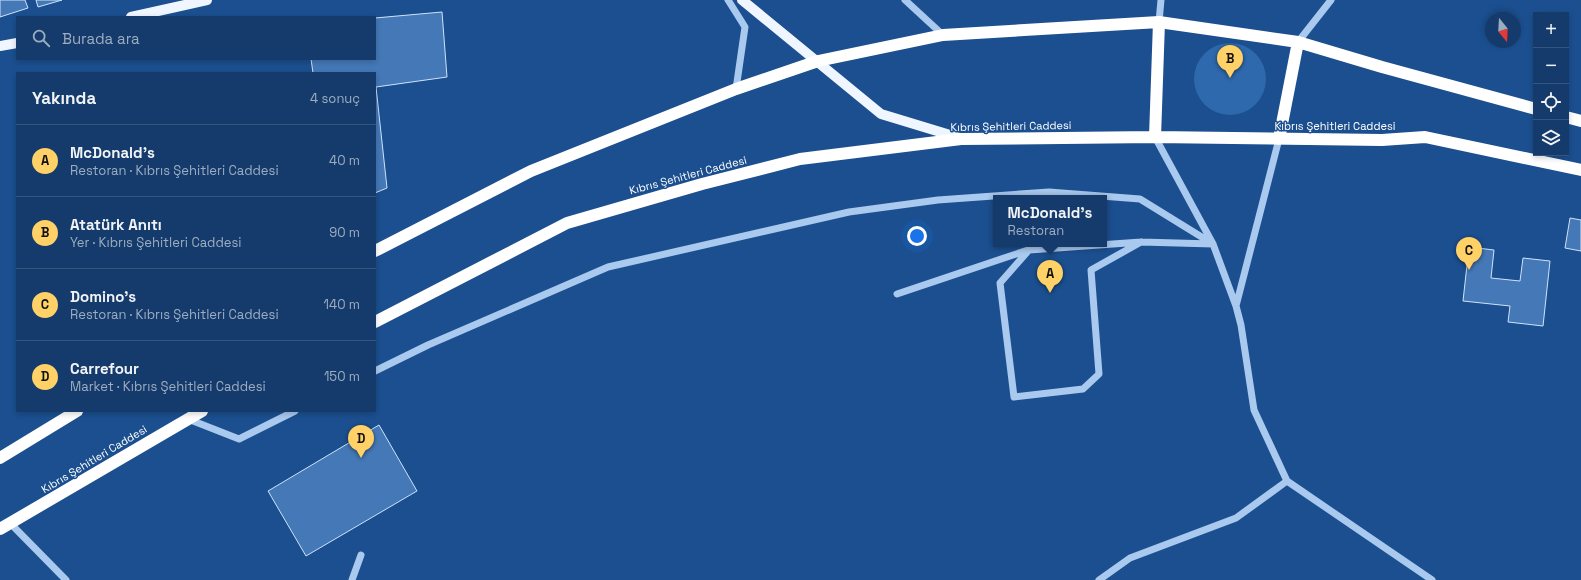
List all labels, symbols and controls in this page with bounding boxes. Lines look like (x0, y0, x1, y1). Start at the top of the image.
north arrow (1485, 12, 1521, 48)
map controls (1533, 12, 1569, 156)
button: + (1533, 12, 1569, 48)
search box (16, 16, 376, 60)
icon: search (30, 27, 52, 49)
text: Burada ara (62, 29, 140, 48)
pin: B (1217, 45, 1243, 78)
button: − (1533, 48, 1569, 84)
button: locate (1533, 84, 1569, 120)
text: Yakında (32, 87, 96, 109)
text: 4 sonuç (310, 90, 360, 107)
street label: Kıbrıs Şehitleri Caddesi (950, 118, 1072, 134)
street label: Kıbrıs Şehitleri Caddesi (1275, 119, 1396, 133)
button: layers (1533, 120, 1569, 156)
text: McDonald's (70, 143, 155, 162)
text: A (41, 152, 49, 169)
text: 40 m (329, 152, 360, 169)
street label: Kıbrıs Şehitleri Caddesi (628, 153, 749, 197)
text: Restoran · Kıbrıs Şehitleri Caddesi (70, 162, 279, 179)
popup (993, 195, 1107, 247)
text: McDonald's (1008, 203, 1092, 222)
text: Atatürk Anıtı (70, 215, 162, 234)
text: Restoran (1008, 222, 1064, 239)
text: B (41, 224, 49, 241)
text: 90 m (329, 224, 360, 241)
your location (907, 226, 927, 246)
text: Yer · Kıbrıs Şehitleri Caddesi (70, 234, 242, 251)
pin: C (1456, 237, 1482, 270)
pin: A (1037, 260, 1063, 293)
text: Domino's (70, 287, 136, 306)
text: C (41, 296, 49, 313)
text: 140 m (324, 296, 360, 313)
text: Restoran · Kıbrıs Şehitleri Caddesi (70, 306, 279, 323)
text: Carrefour (70, 359, 139, 378)
text: D (41, 368, 49, 385)
text: 150 m (324, 368, 360, 385)
text: Market · Kıbrıs Şehitleri Caddesi (70, 378, 266, 395)
street label: Kıbrıs Şehitleri Caddesi (39, 422, 150, 496)
pin: D (348, 425, 374, 458)

